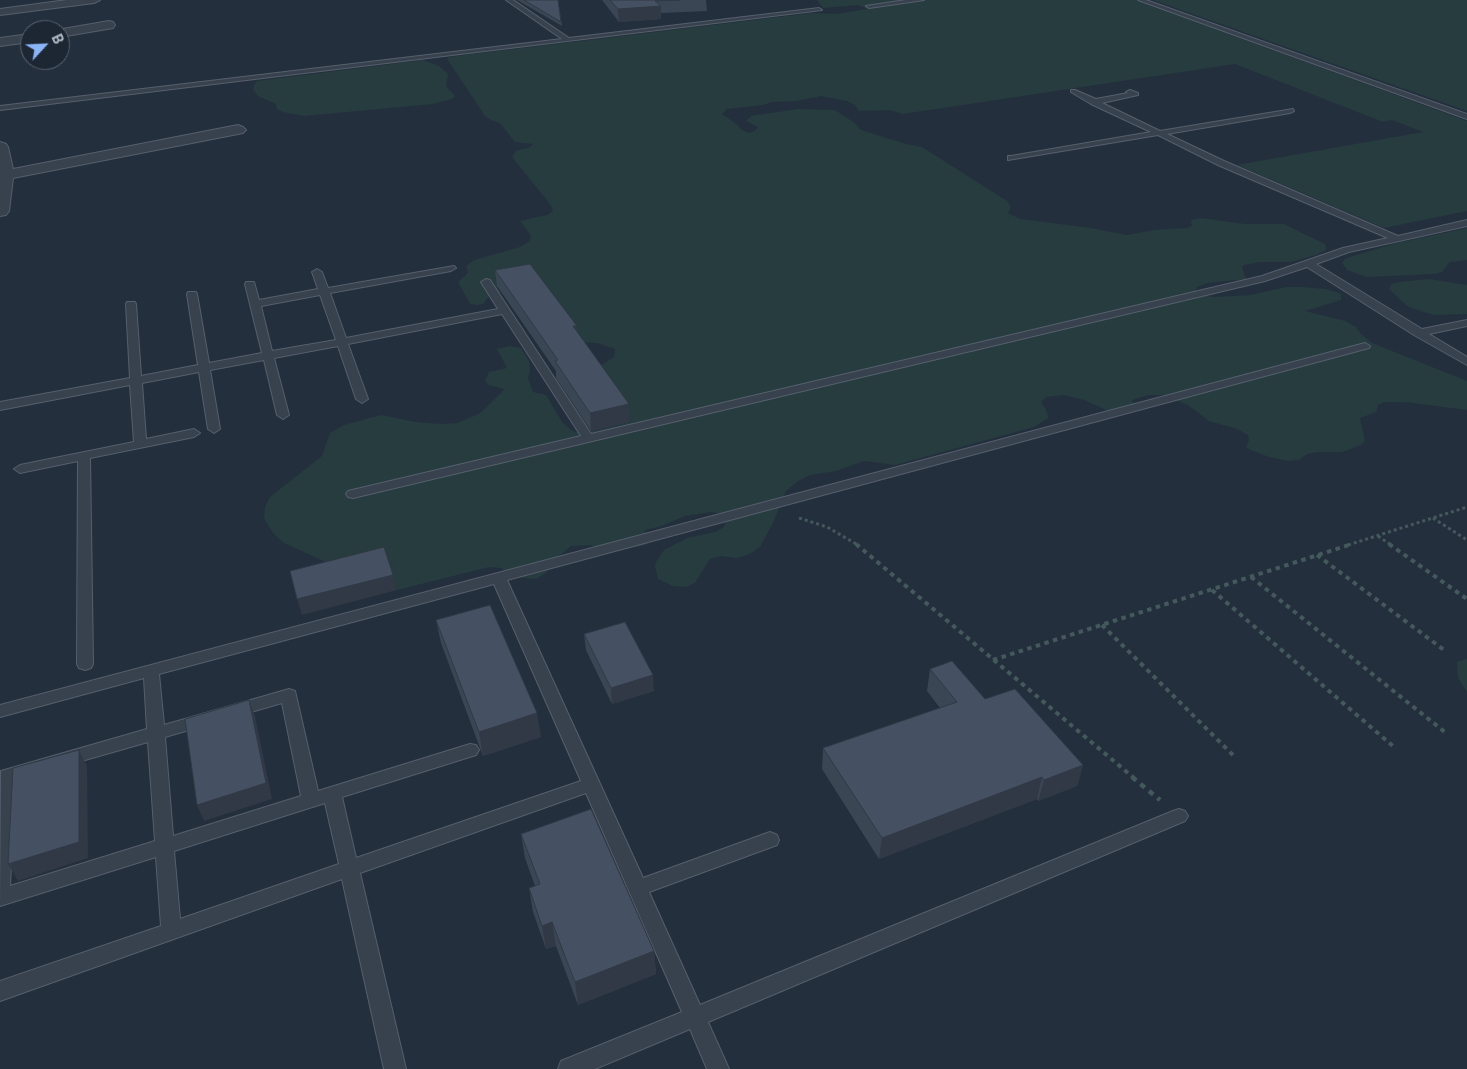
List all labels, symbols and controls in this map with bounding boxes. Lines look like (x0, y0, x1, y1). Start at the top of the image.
north arrow (20, 20, 70, 70)
text: B (49, 32, 67, 47)

